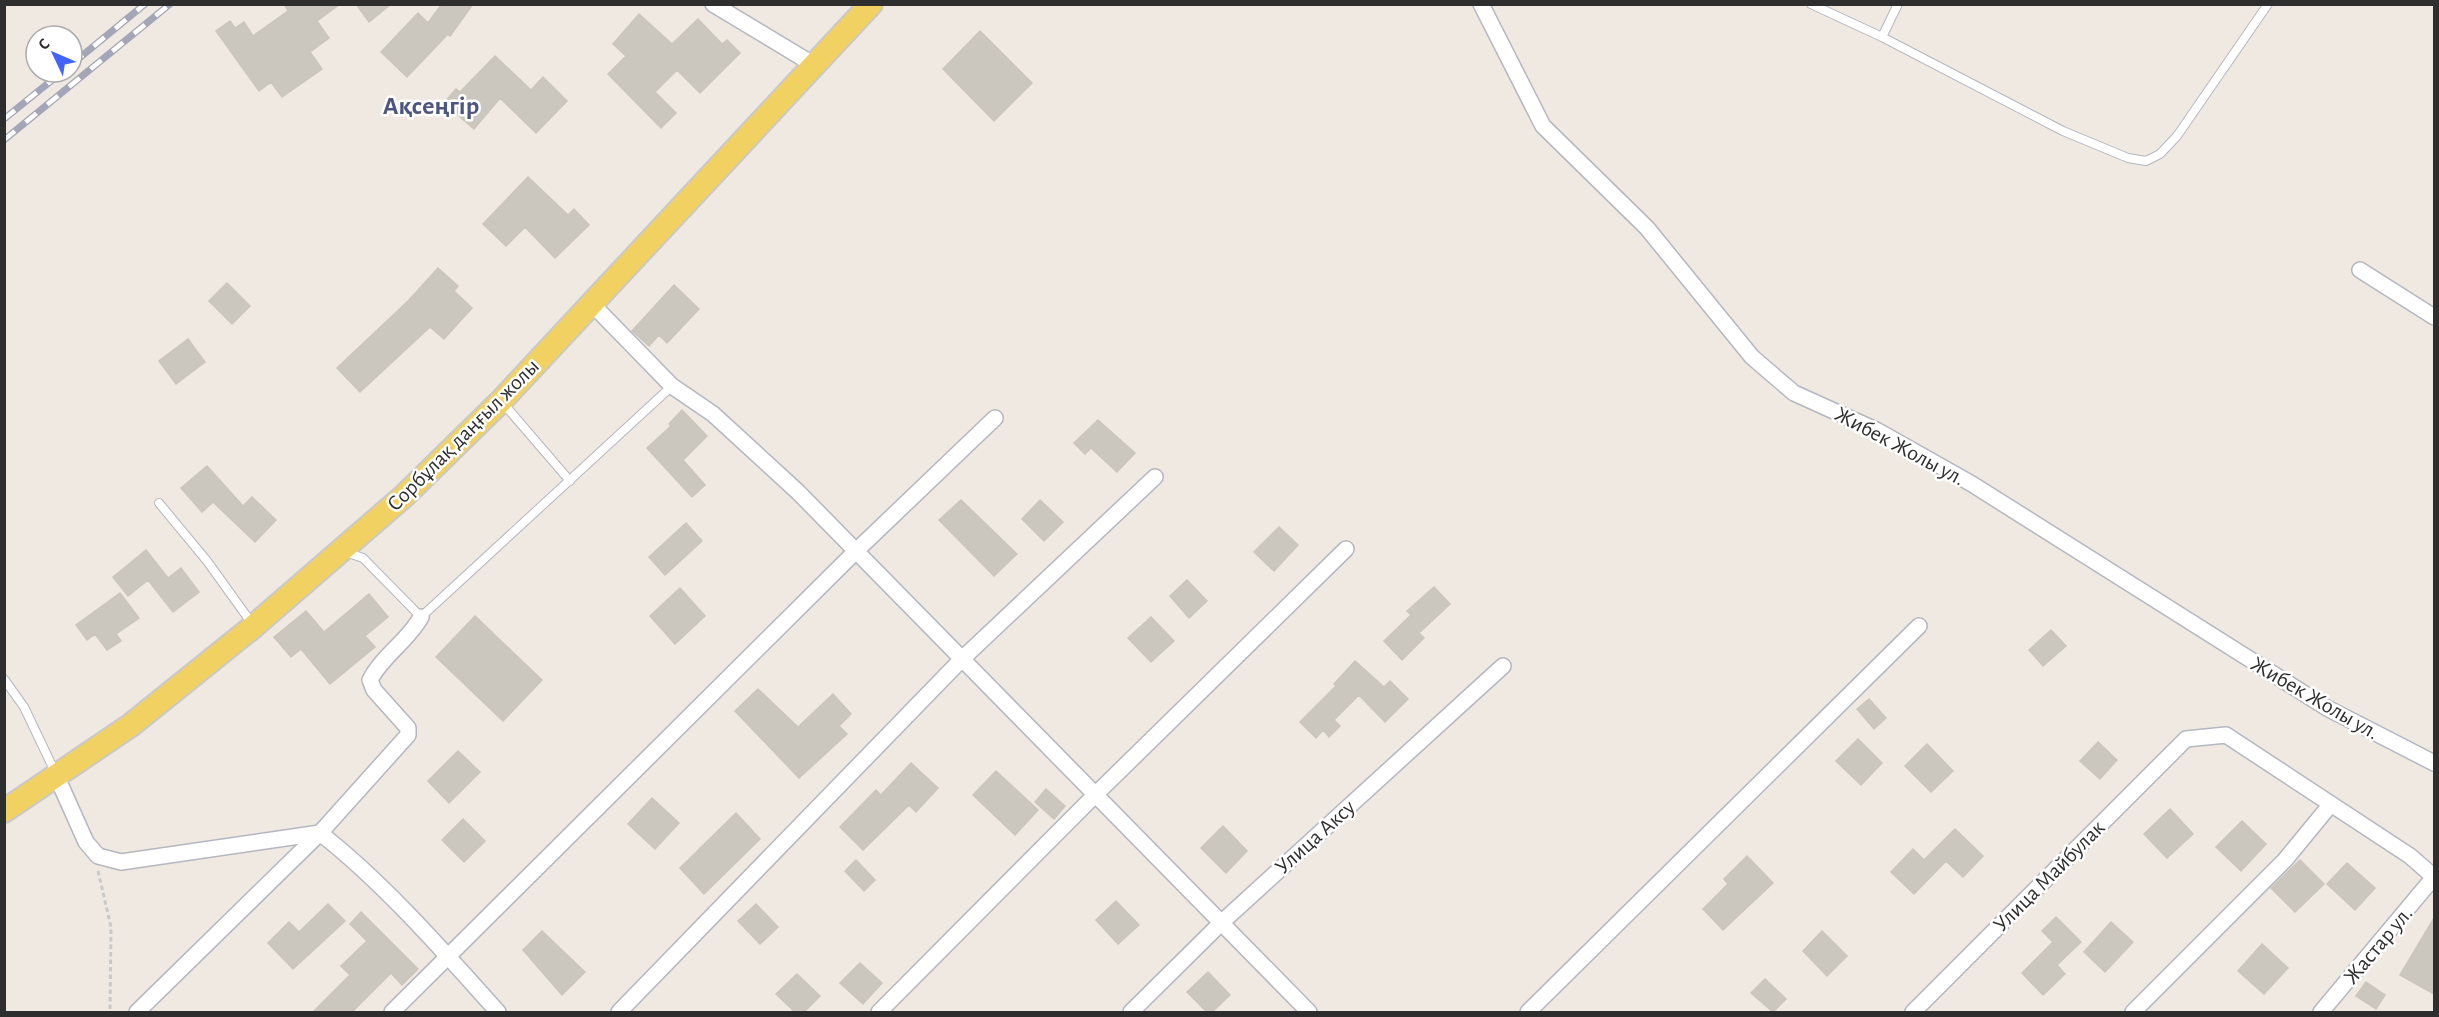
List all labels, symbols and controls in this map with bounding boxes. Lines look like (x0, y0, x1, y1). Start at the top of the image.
north arrow (24, 24, 84, 84)
text: С (35, 35, 53, 53)
district label: Ақсеңгір (383, 93, 479, 119)
street label: Сорбұлақ даңғыл жолы (383, 355, 543, 515)
street label: Жибек Жолы ул. (1831, 403, 1969, 489)
street label: Жибек Жолы ул. (2247, 653, 2383, 743)
street label: Улица Аксу (1271, 795, 1360, 878)
street label: Улица Майбулак (1989, 816, 2109, 936)
street label: Жастар ул. (2339, 902, 2417, 988)

